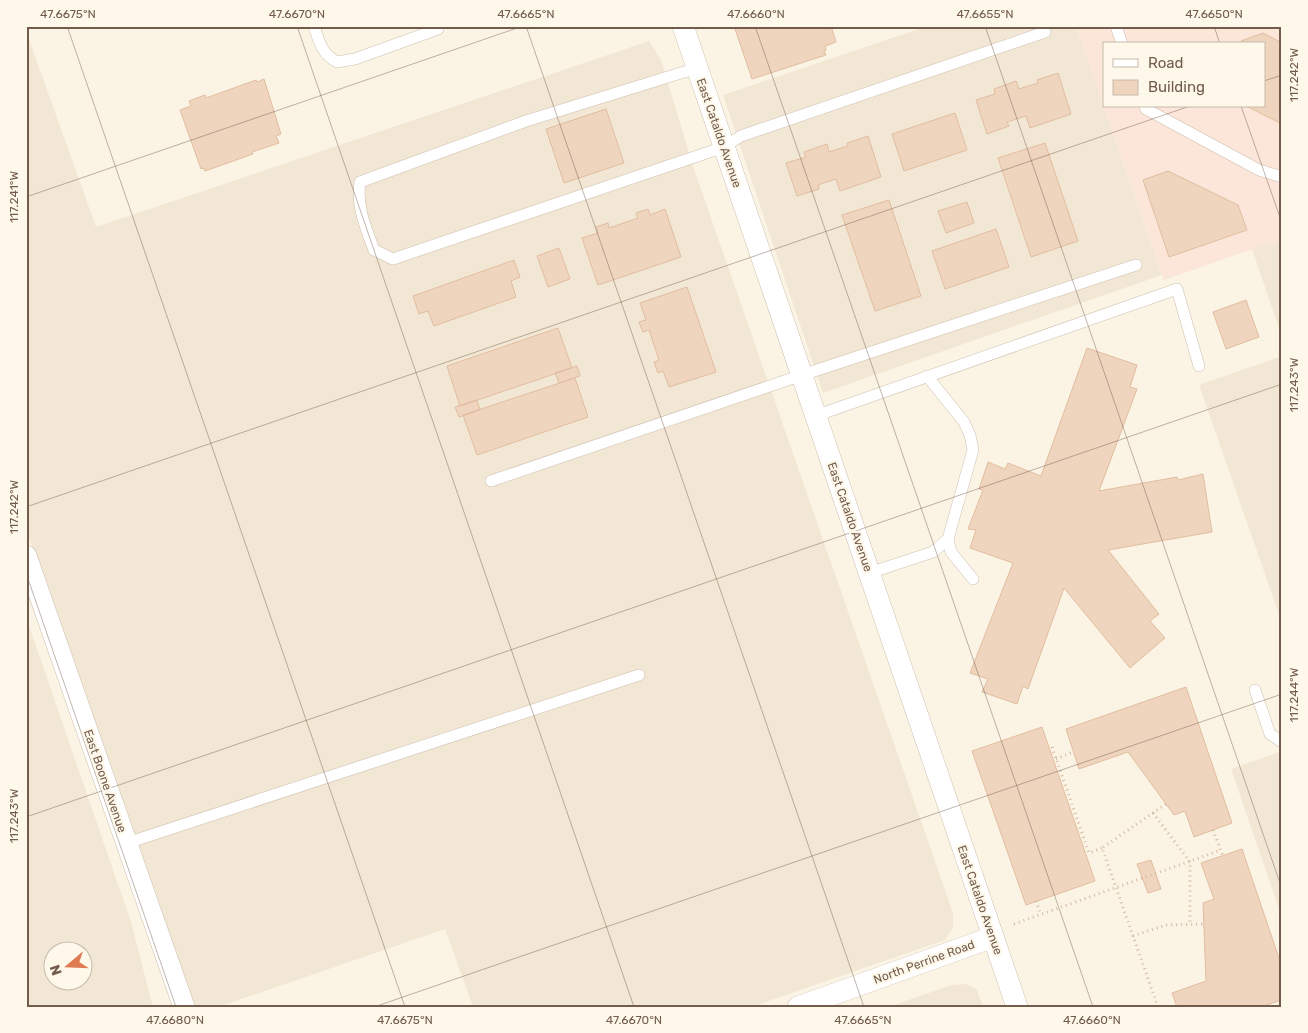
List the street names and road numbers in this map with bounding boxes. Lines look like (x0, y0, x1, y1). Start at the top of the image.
street label: East Cataldo Avenue (694, 76, 744, 190)
street label: East Cataldo Avenue (825, 460, 875, 574)
street label: East Boone Avenue (81, 728, 129, 835)
street label: East Cataldo Avenue (955, 843, 1005, 957)
street label: North Perrine Road (872, 937, 976, 987)

